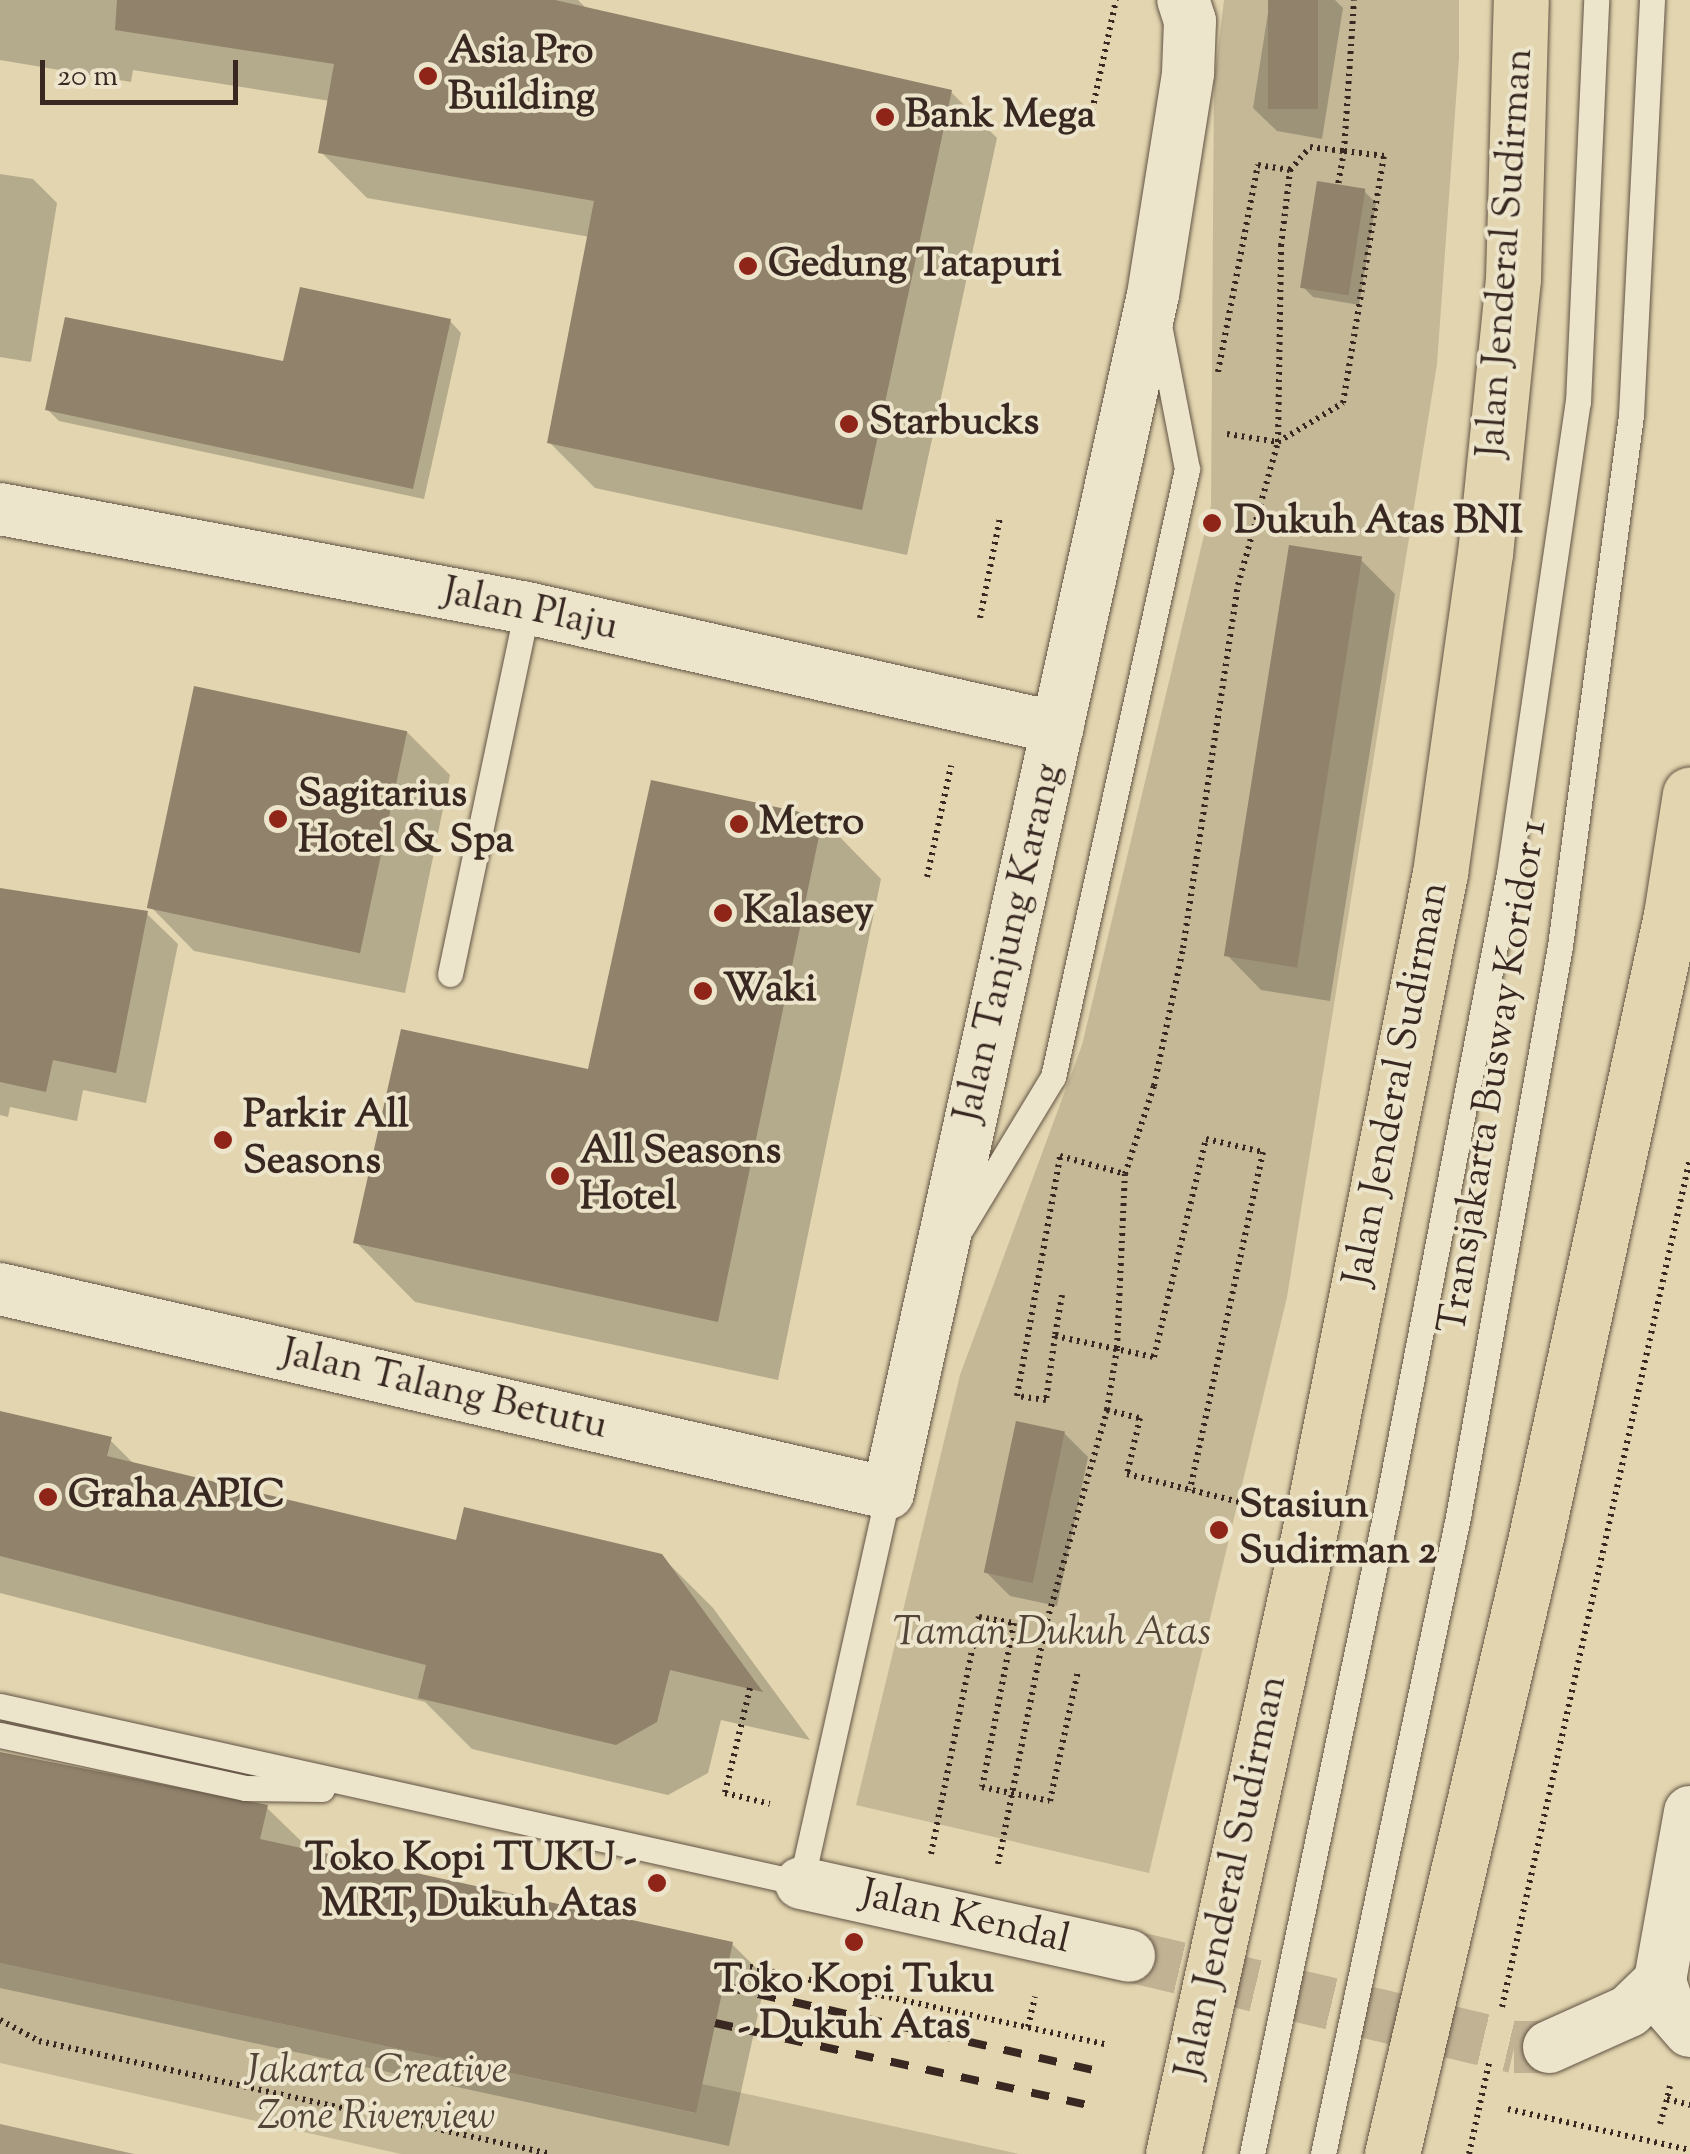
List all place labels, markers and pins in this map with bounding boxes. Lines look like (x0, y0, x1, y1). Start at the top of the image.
place label: Asia Pro Building (448, 29, 595, 123)
marker: Asia Pro Building (417, 65, 439, 87)
place label: Bank Mega (905, 93, 1095, 141)
marker: Bank Mega (874, 106, 896, 128)
place label: Gedung Tatapuri (768, 242, 1062, 290)
marker: Gedung Tatapuri (737, 255, 759, 277)
place label: Starbucks (869, 400, 1039, 448)
marker: Starbucks (838, 413, 860, 435)
place label: Dukuh Atas BNI (1234, 499, 1523, 547)
marker: Dukuh Atas BNI (1199, 510, 1225, 536)
place label: Sagitarius Hotel & Spa (298, 772, 514, 866)
place label: Metro (759, 800, 864, 848)
marker: Sagitarius Hotel & Spa (267, 808, 289, 830)
marker: Metro (728, 813, 750, 835)
place label: Kalasey (743, 889, 874, 937)
marker: Kalasey (712, 902, 734, 924)
place label: Waki (723, 967, 817, 1015)
marker: Waki (692, 980, 714, 1002)
place label: Parkir All Seasons (243, 1093, 409, 1187)
marker: Parkir All Seasons (212, 1129, 234, 1151)
place label: All Seasons Hotel (580, 1129, 781, 1223)
marker: All Seasons Hotel (549, 1165, 571, 1187)
place label: Graha APIC (68, 1473, 285, 1521)
place label: Stasiun Sudirman 2 (1239, 1483, 1437, 1577)
marker: Graha APIC (37, 1486, 59, 1508)
marker: Stasiun Sudirman 2 (1208, 1519, 1230, 1541)
place label: Toko Kopi TUKU - MRT, Dukuh Atas (305, 1836, 637, 1930)
marker: Toko Kopi TUKU - MRT, Dukuh Atas (646, 1872, 668, 1894)
marker: Toko Kopi Tuku - Dukuh Atas (843, 1931, 865, 1953)
place label: Toko Kopi Tuku - Dukuh Atas (714, 1958, 994, 2052)

